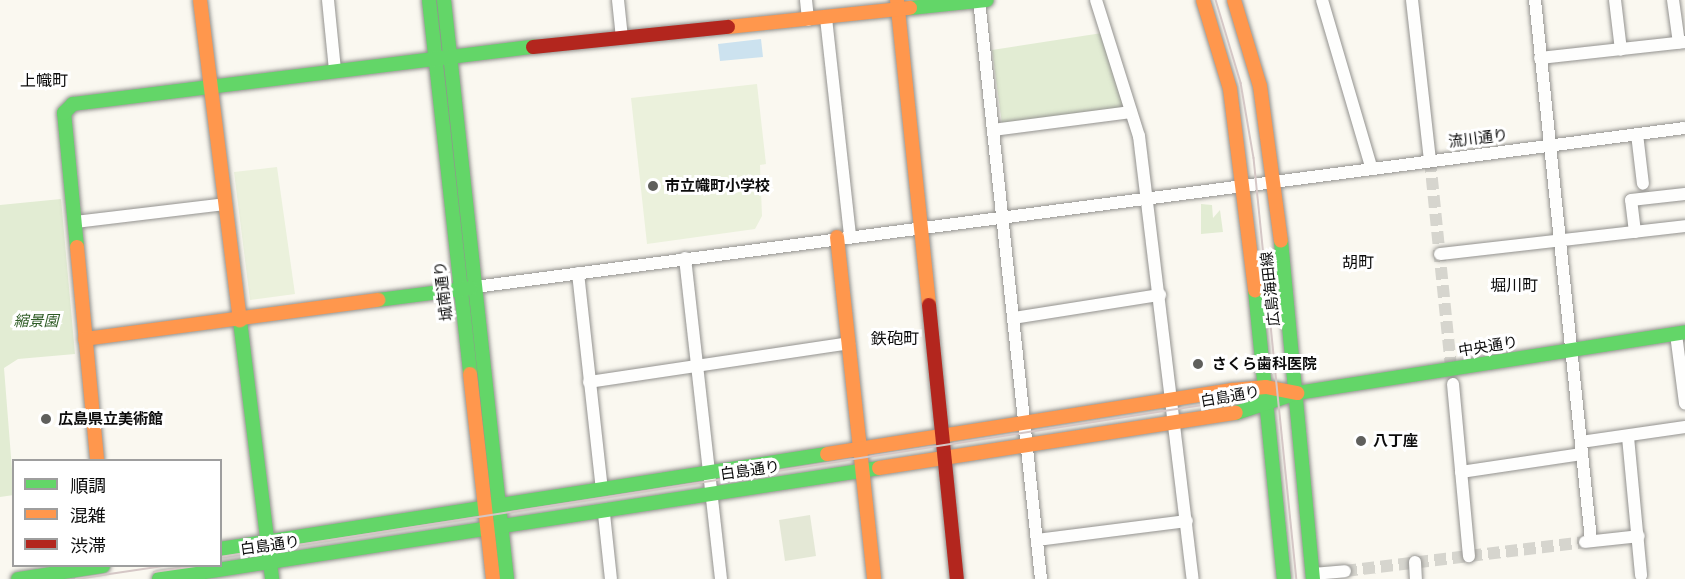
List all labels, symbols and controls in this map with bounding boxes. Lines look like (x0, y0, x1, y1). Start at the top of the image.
district label: 上幟町 (20, 70, 68, 90)
street label: 流川通り (1447, 125, 1509, 151)
place label: 市立幟町小学校 (665, 177, 770, 195)
marker: 市立幟町小学校 (646, 179, 660, 193)
street label: 広島海田線 (1257, 251, 1283, 327)
district label: 胡町 (1342, 252, 1374, 272)
street label: 城南通り (430, 260, 456, 322)
district label: 堀川町 (1490, 275, 1538, 295)
park label: 縮景園 (14, 312, 58, 330)
district label: 鉄砲町 (871, 328, 919, 348)
street label: 中央通り (1457, 332, 1519, 360)
marker: さくら歯科医院 (1189, 355, 1207, 373)
place label: さくら歯科医院 (1212, 355, 1317, 373)
street label: 白島通り (1199, 382, 1261, 410)
place label: 広島県立美術館 (58, 410, 163, 428)
marker: 広島県立美術館 (39, 412, 53, 426)
place label: 八丁座 (1373, 432, 1418, 450)
marker: 八丁座 (1354, 434, 1368, 448)
street label: 白島通り (719, 457, 781, 483)
legend (12, 459, 222, 567)
text: 順調 (70, 474, 106, 497)
text: 混雑 (70, 504, 106, 527)
street label: 白島通り (239, 532, 301, 558)
text: 渋滞 (70, 534, 106, 557)

